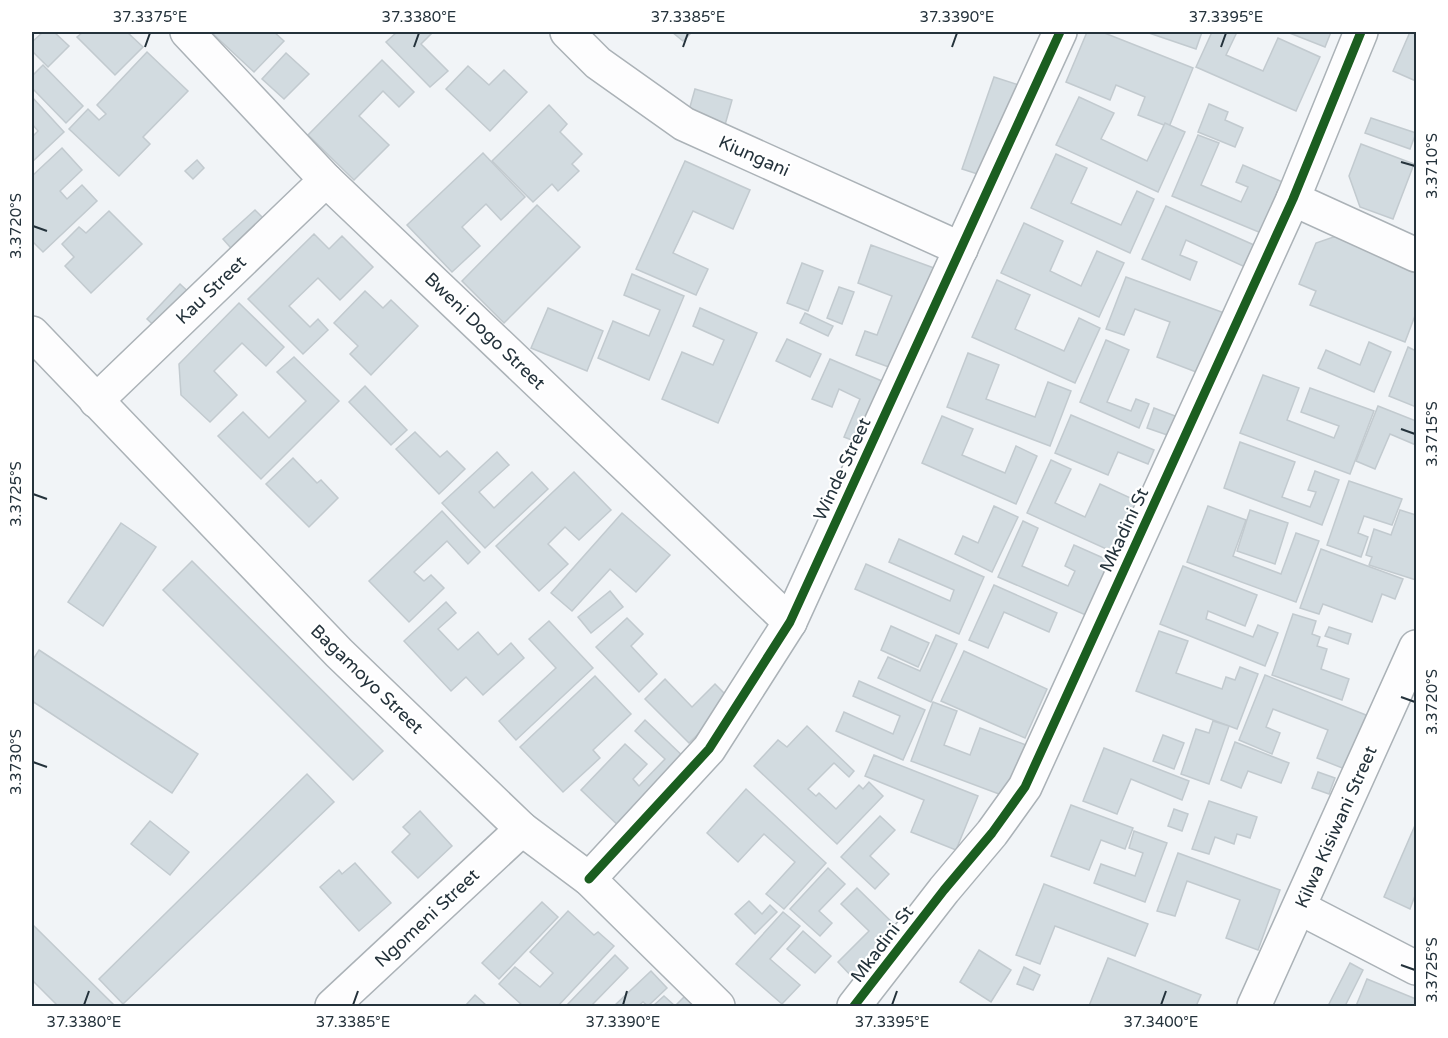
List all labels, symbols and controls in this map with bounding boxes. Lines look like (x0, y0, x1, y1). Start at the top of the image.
text: 37.3375°E (113, 8, 187, 26)
text: 37.3380°E (382, 8, 456, 26)
text: 37.3385°E (651, 8, 725, 26)
text: 37.3390°E (920, 8, 994, 26)
text: 37.3395°E (1189, 8, 1263, 26)
street label: Kiungani (715, 131, 793, 181)
text: 3.3710°S (1423, 133, 1441, 199)
text: 3.3720°S (7, 193, 25, 259)
street label: Kau Street (171, 251, 251, 329)
street label: Bweni Dogo Street (420, 268, 550, 394)
text: 3.3715°S (1423, 401, 1441, 467)
street label: Winde Street (809, 414, 876, 524)
text: 3.3725°S (7, 461, 25, 527)
street label: Mkadini St (1095, 484, 1153, 576)
street label: Bagamoyo Street (306, 620, 428, 738)
text: 3.3720°S (1423, 669, 1441, 735)
text: 3.3730°S (7, 729, 25, 795)
street label: Kilwa Kisiwani Street (1290, 742, 1382, 912)
street label: Ngomeni Street (370, 864, 484, 972)
street label: Mkadini St (846, 901, 918, 987)
text: 3.3725°S (1423, 937, 1441, 1003)
text: 37.3380°E (47, 1013, 121, 1031)
text: 37.3385°E (316, 1013, 390, 1031)
text: 37.3390°E (586, 1013, 660, 1031)
text: 37.3395°E (855, 1013, 929, 1031)
text: 37.3400°E (1124, 1013, 1198, 1031)

